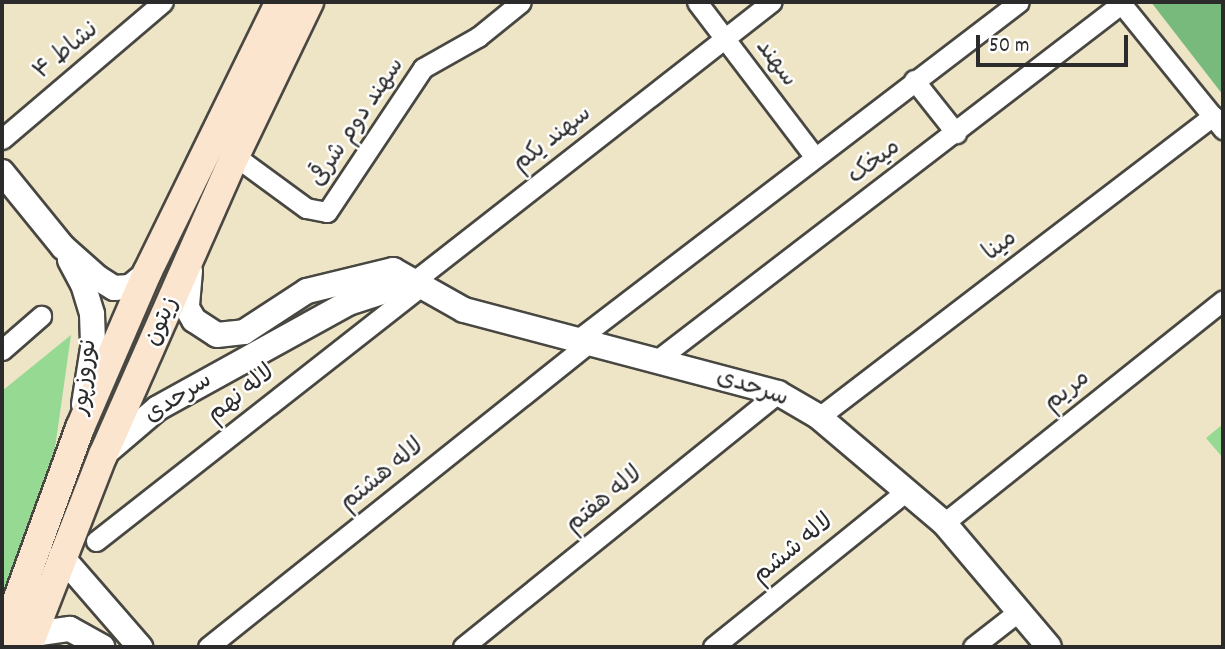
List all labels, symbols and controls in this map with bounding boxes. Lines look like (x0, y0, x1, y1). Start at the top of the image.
street label: نشاط ۴ (29, 17, 105, 87)
scale bar (980, 21, 1132, 65)
text: 50 m (989, 32, 1029, 62)
street label: سهند (748, 35, 802, 93)
street label: سهند دوم شرقی (304, 53, 412, 193)
street label: سهند يكم (508, 100, 598, 180)
street label: میخک (843, 134, 907, 192)
street label: مینا (978, 225, 1024, 269)
street label: زیتون (139, 293, 187, 351)
street label: نوروزپور (67, 336, 105, 418)
street label: لاله نهم (202, 360, 282, 430)
street label: سرحدی (712, 363, 792, 415)
street label: مریم (1039, 365, 1097, 419)
street label: سرحدی (140, 367, 218, 431)
street label: لاله هشتم (335, 433, 431, 519)
street label: لاله هفتم (561, 461, 649, 541)
street label: لاله ششم (748, 509, 840, 591)

